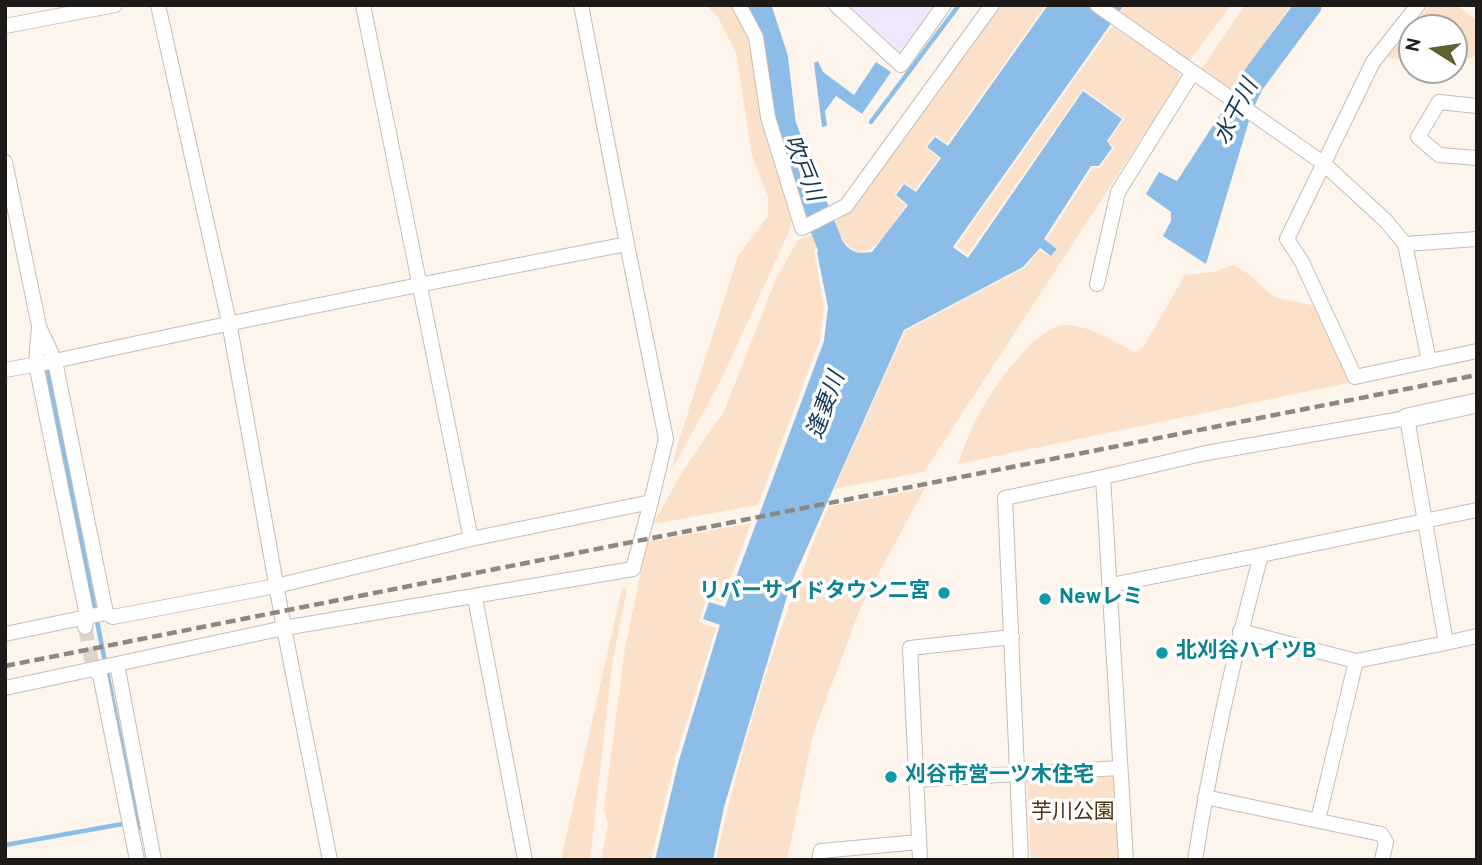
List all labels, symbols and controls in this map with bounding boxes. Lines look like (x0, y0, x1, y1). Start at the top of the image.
north arrow (1398, 14, 1468, 84)
text: N (1401, 36, 1428, 54)
water label: 水干川 (1210, 76, 1266, 150)
water label: 吹戸川 (775, 132, 827, 206)
water label: 逢妻川 (803, 369, 853, 443)
place label: リバーサイドタウン二宮 (699, 580, 930, 606)
marker: リバーサイドタウン二宮 (936, 585, 952, 601)
place label: Newレミ (1059, 586, 1143, 612)
marker: Newレミ (1037, 591, 1053, 607)
place label: 北刈谷ハイツB (1176, 640, 1316, 666)
marker: 北刈谷ハイツB (1154, 645, 1170, 661)
place label: 刈谷市営一ツ木住宅 (905, 764, 1094, 790)
marker: 刈谷市営一ツ木住宅 (883, 769, 899, 785)
park label: 芋川公園 (1031, 801, 1115, 827)

